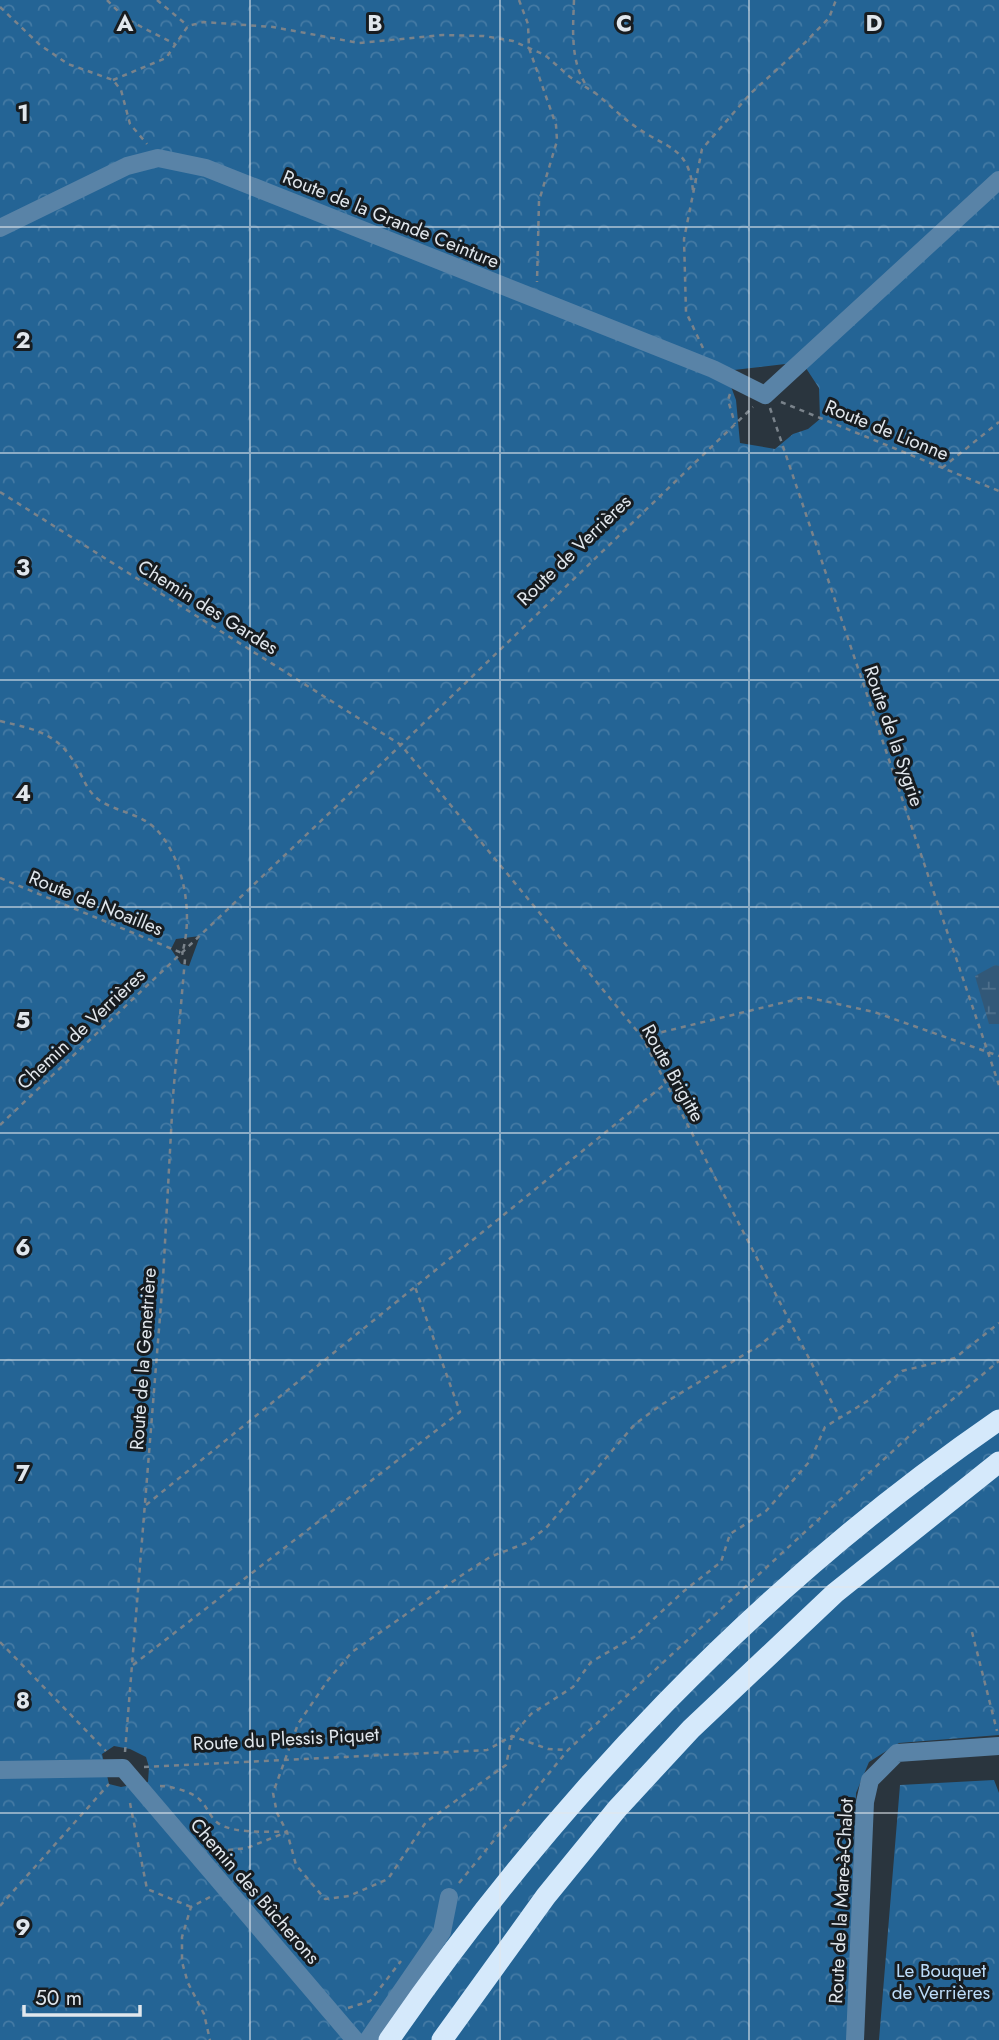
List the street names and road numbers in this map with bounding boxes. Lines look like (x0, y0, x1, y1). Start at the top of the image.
street label: Route de la Grande Ceinture (279, 163, 504, 275)
street label: Route de Lionne (821, 393, 953, 467)
street label: Route de Verrières (511, 488, 637, 612)
street label: Chemin des Gardes (133, 553, 284, 661)
street label: Route de la Sygrie (857, 662, 931, 810)
street label: Route de Noailles (25, 864, 168, 942)
street label: Chemin de Verrières (11, 962, 151, 1096)
street label: Route Brigitte (635, 1019, 711, 1127)
street label: Route de la Genetrière (123, 1267, 163, 1451)
street label: Route du Plessis Piquet (192, 1721, 380, 1757)
street label: Route de la Mare-à-Chalot (822, 1797, 860, 2004)
street label: Chemin des Bûcherons (184, 1812, 326, 1970)

